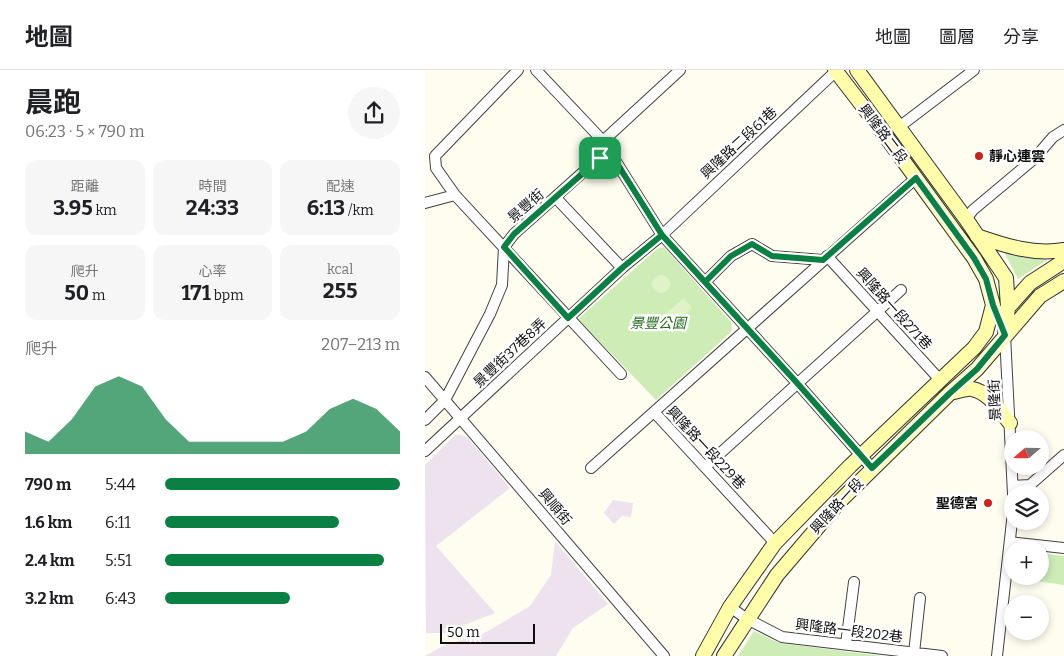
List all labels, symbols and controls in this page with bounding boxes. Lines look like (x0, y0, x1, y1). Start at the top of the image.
text: 地圖 (25, 23, 73, 51)
text: 地圖 (875, 26, 911, 48)
text: 圖層 (939, 26, 975, 48)
text: 分享 (1003, 26, 1039, 48)
text: 晨跑 (25, 86, 81, 119)
button: share (348, 87, 400, 139)
street label: 興隆路二段 (855, 101, 911, 167)
street label: 興隆路二段61巷 (697, 103, 781, 183)
text: 06:23 · 5 × 790 m (25, 122, 145, 141)
pin (579, 137, 621, 179)
icon: arrive (586, 144, 614, 172)
place label: 靜心連雲 (989, 148, 1045, 165)
marker: 靜心連雲 (973, 150, 985, 162)
text: 距離 (71, 178, 99, 195)
text: 時間 (198, 178, 226, 195)
text: 配速 (326, 178, 354, 195)
street label: 景豐街 (505, 186, 547, 226)
text: 3.95 (53, 195, 93, 221)
text: 24:33 (186, 195, 239, 221)
text: 6:13 (307, 195, 345, 221)
text: km (93, 202, 117, 219)
text: /km (345, 202, 374, 219)
text: kcal (327, 261, 353, 278)
text: 爬升 (71, 263, 99, 280)
text: 心率 (198, 263, 226, 280)
street label: 興隆路一段271巷 (853, 265, 935, 353)
text: 255 (323, 278, 358, 304)
text: 50 (64, 280, 89, 306)
text: 171 (181, 280, 211, 306)
text: m (89, 287, 105, 304)
text: bpm (211, 287, 244, 304)
street label: 景豐街37巷8弄 (470, 315, 550, 391)
park label: 景豐公園 (630, 315, 688, 332)
text: 207–213 m (321, 335, 400, 354)
text: 爬升 (25, 339, 57, 358)
street label: 景隆街 (985, 379, 1005, 421)
street label: 興隆路一段229巷 (663, 403, 749, 493)
north arrow (1004, 430, 1049, 475)
map controls (1004, 430, 1049, 640)
text: 790 m (25, 475, 71, 494)
text: 5:44 (105, 475, 136, 494)
street label: 興隆路一段 (807, 475, 867, 537)
street label: 興順街 (535, 485, 575, 529)
button: layers (1004, 485, 1049, 530)
place label: 聖德宮 (936, 495, 978, 512)
marker: 聖德宮 (982, 497, 994, 509)
text: 1.6 km (25, 513, 72, 532)
text: 6:11 (105, 513, 131, 532)
button: + (1004, 540, 1049, 585)
text: 2.4 km (25, 551, 75, 570)
text: 5:51 (105, 551, 132, 570)
text: 3.2 km (25, 589, 74, 608)
text: 6:43 (105, 589, 136, 608)
button: − (1004, 595, 1049, 640)
street label: 興隆路一段202巷 (794, 616, 904, 646)
scale bar (440, 621, 535, 644)
text: 50 m (447, 624, 480, 641)

